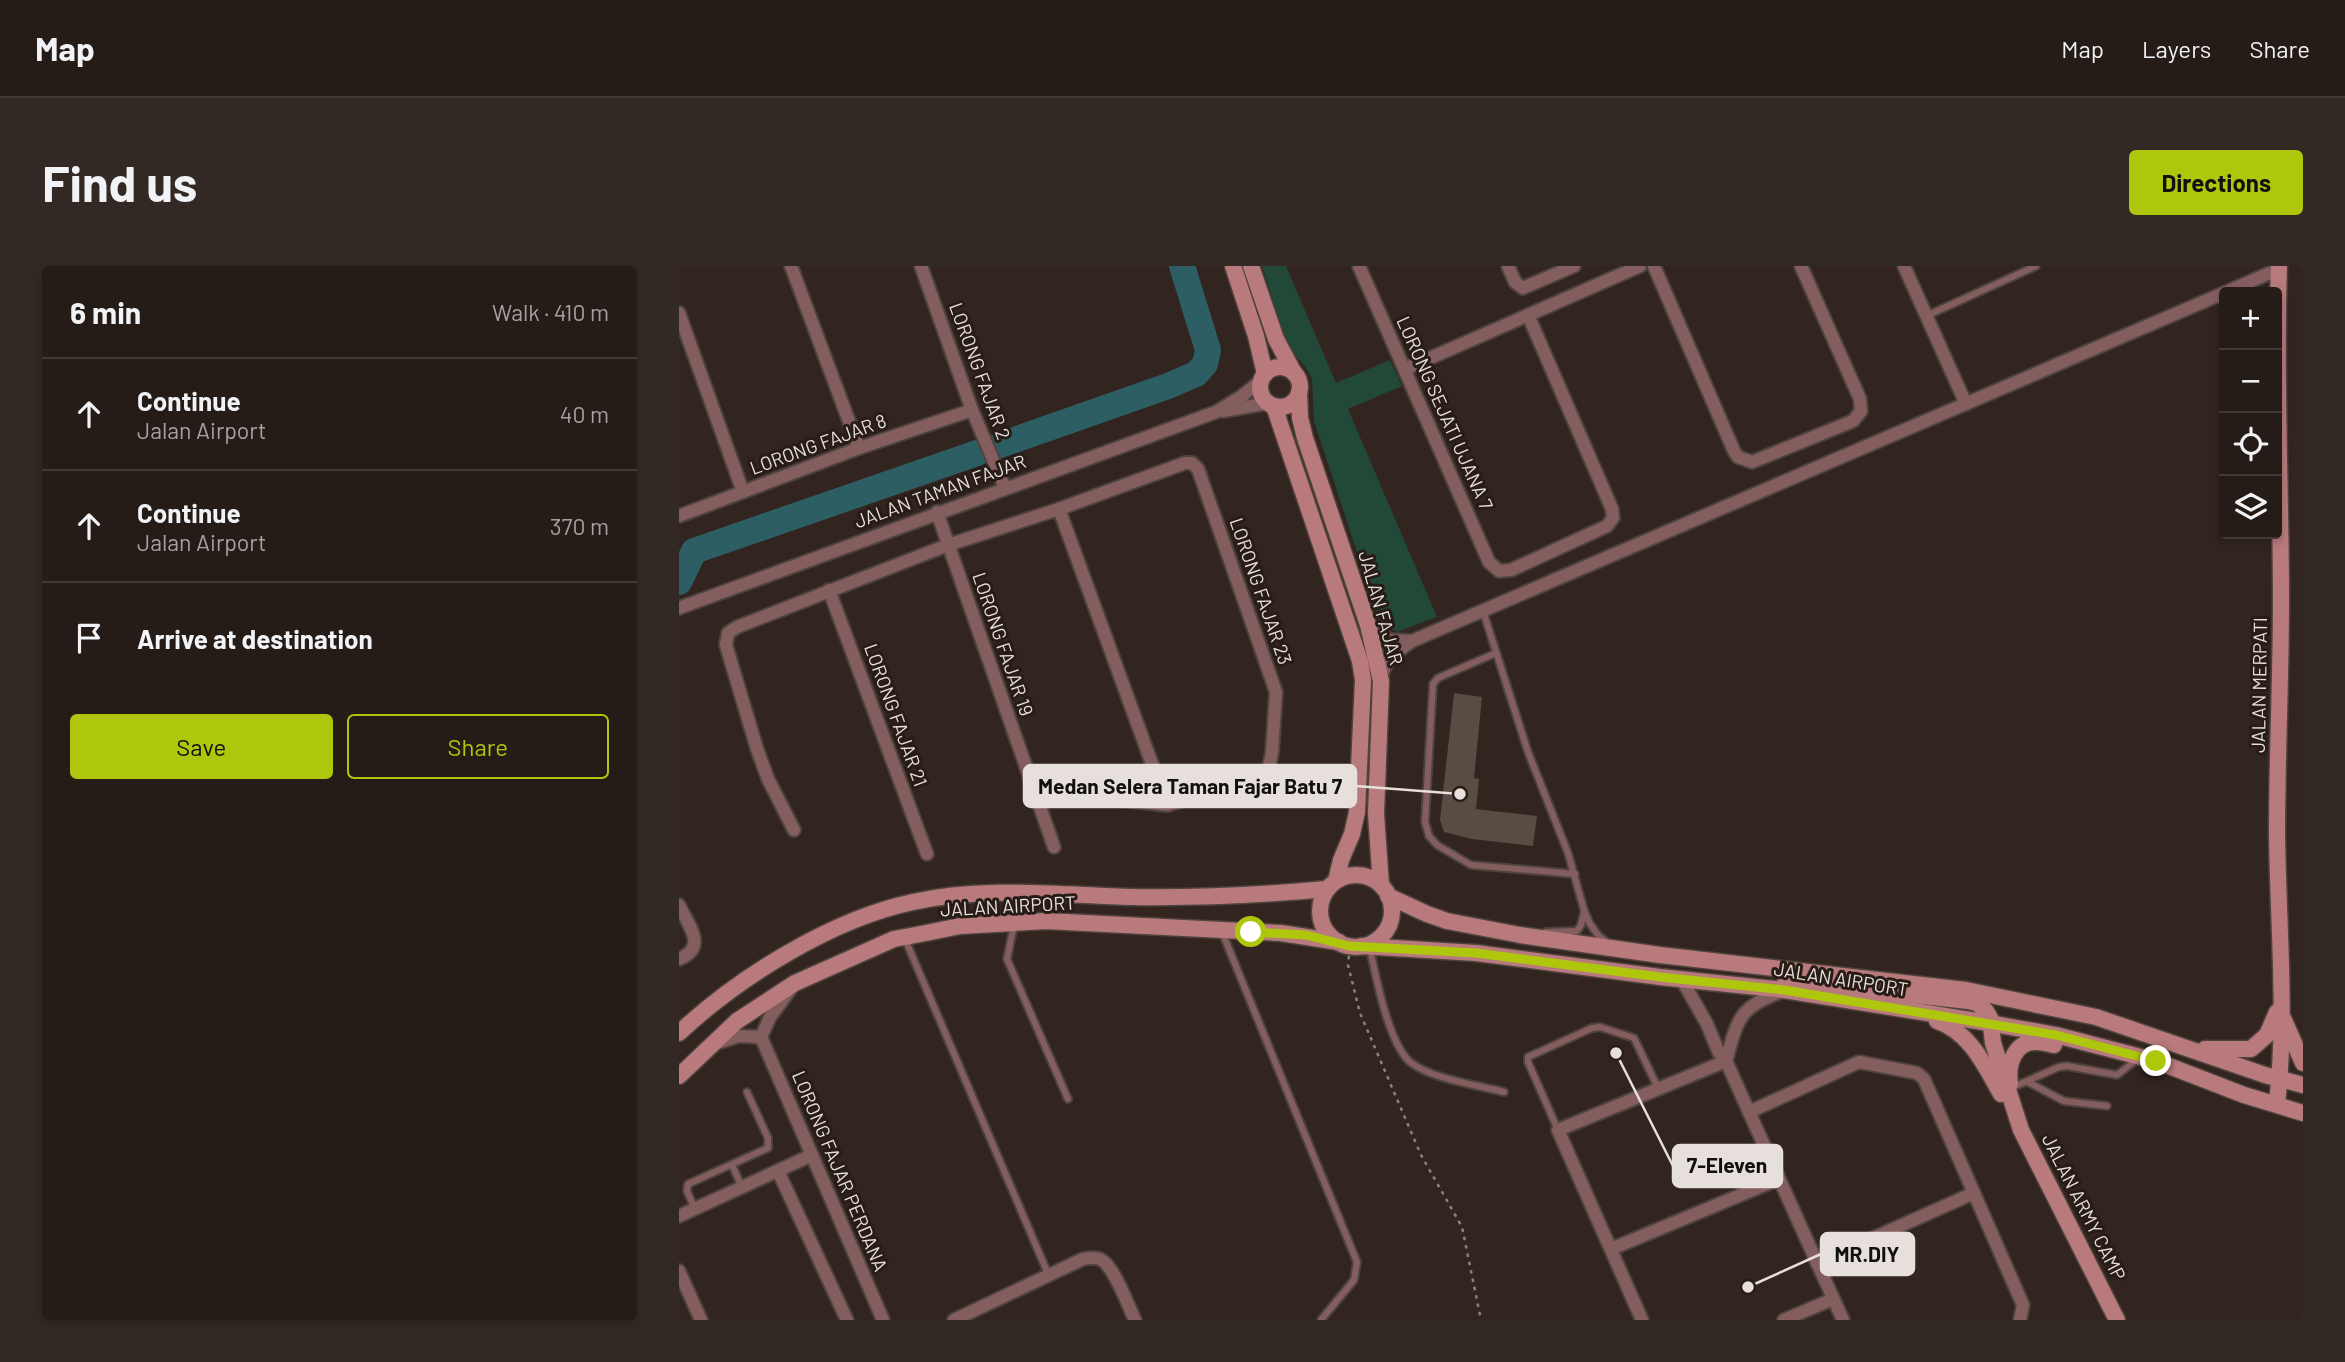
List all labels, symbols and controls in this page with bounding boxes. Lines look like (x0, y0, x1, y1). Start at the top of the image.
text: Map (35, 28, 95, 68)
text: Map (2061, 34, 2104, 63)
text: Layers (2142, 34, 2211, 63)
text: Share (2249, 34, 2310, 63)
button: Directions (2129, 150, 2303, 215)
text: Find us (42, 153, 197, 212)
map controls (2219, 287, 2282, 539)
button: + (2219, 287, 2282, 350)
text: 6 min (70, 294, 141, 330)
text: Walk · 410 m (492, 298, 609, 326)
street label: LORONG FAJAR 2 (945, 299, 1016, 442)
street label: LORONG SEJATI UJANA 7 (1392, 312, 1499, 513)
button: − (2219, 350, 2282, 413)
text: Continue (137, 385, 241, 416)
icon: ahead (70, 395, 108, 433)
text: 40 m (560, 400, 609, 428)
street label: LORONG FAJAR 8 (746, 408, 889, 479)
button: locate (2219, 413, 2282, 476)
text: Jalan Airport (137, 416, 266, 444)
street label: JALAN TAMAN FAJAR (851, 449, 1029, 532)
button: layers (2219, 476, 2282, 539)
text: Continue (137, 497, 241, 528)
icon: ahead (70, 507, 108, 545)
text: 370 m (550, 512, 609, 540)
street label: LORONG FAJAR 23 (1226, 514, 1297, 667)
text: Jalan Airport (137, 528, 266, 556)
street label: JALAN FAJAR (1354, 548, 1409, 668)
street label: LORONG FAJAR 19 (968, 569, 1039, 719)
street label: JALAN MERPATI (2246, 617, 2271, 753)
icon: arrive (70, 619, 108, 657)
text: Arrive at destination (137, 623, 373, 654)
street label: LORONG FAJAR 21 (860, 640, 933, 789)
button: Save (70, 714, 333, 779)
button: Share (347, 714, 609, 779)
callout: Medan Selera Taman Fajar Batu 7 (1024, 765, 1356, 807)
text: Medan Selera Taman Fajar Batu 7 (1038, 773, 1343, 798)
street label: JALAN AIRPORT (940, 890, 1076, 921)
route start (1235, 916, 1266, 947)
street label: JALAN AIRPORT (1772, 957, 1910, 1000)
route end (2140, 1045, 2171, 1076)
street label: LORONG FAJAR PERDANA (788, 1067, 893, 1274)
street label: JALAN ARMY CAMP (2038, 1130, 2131, 1284)
callout: 7-Eleven (1673, 1145, 1782, 1187)
text: 7-Eleven (1687, 1152, 1767, 1177)
callout: MR.DIY (1821, 1233, 1914, 1275)
text: MR.DIY (1834, 1241, 1900, 1266)

